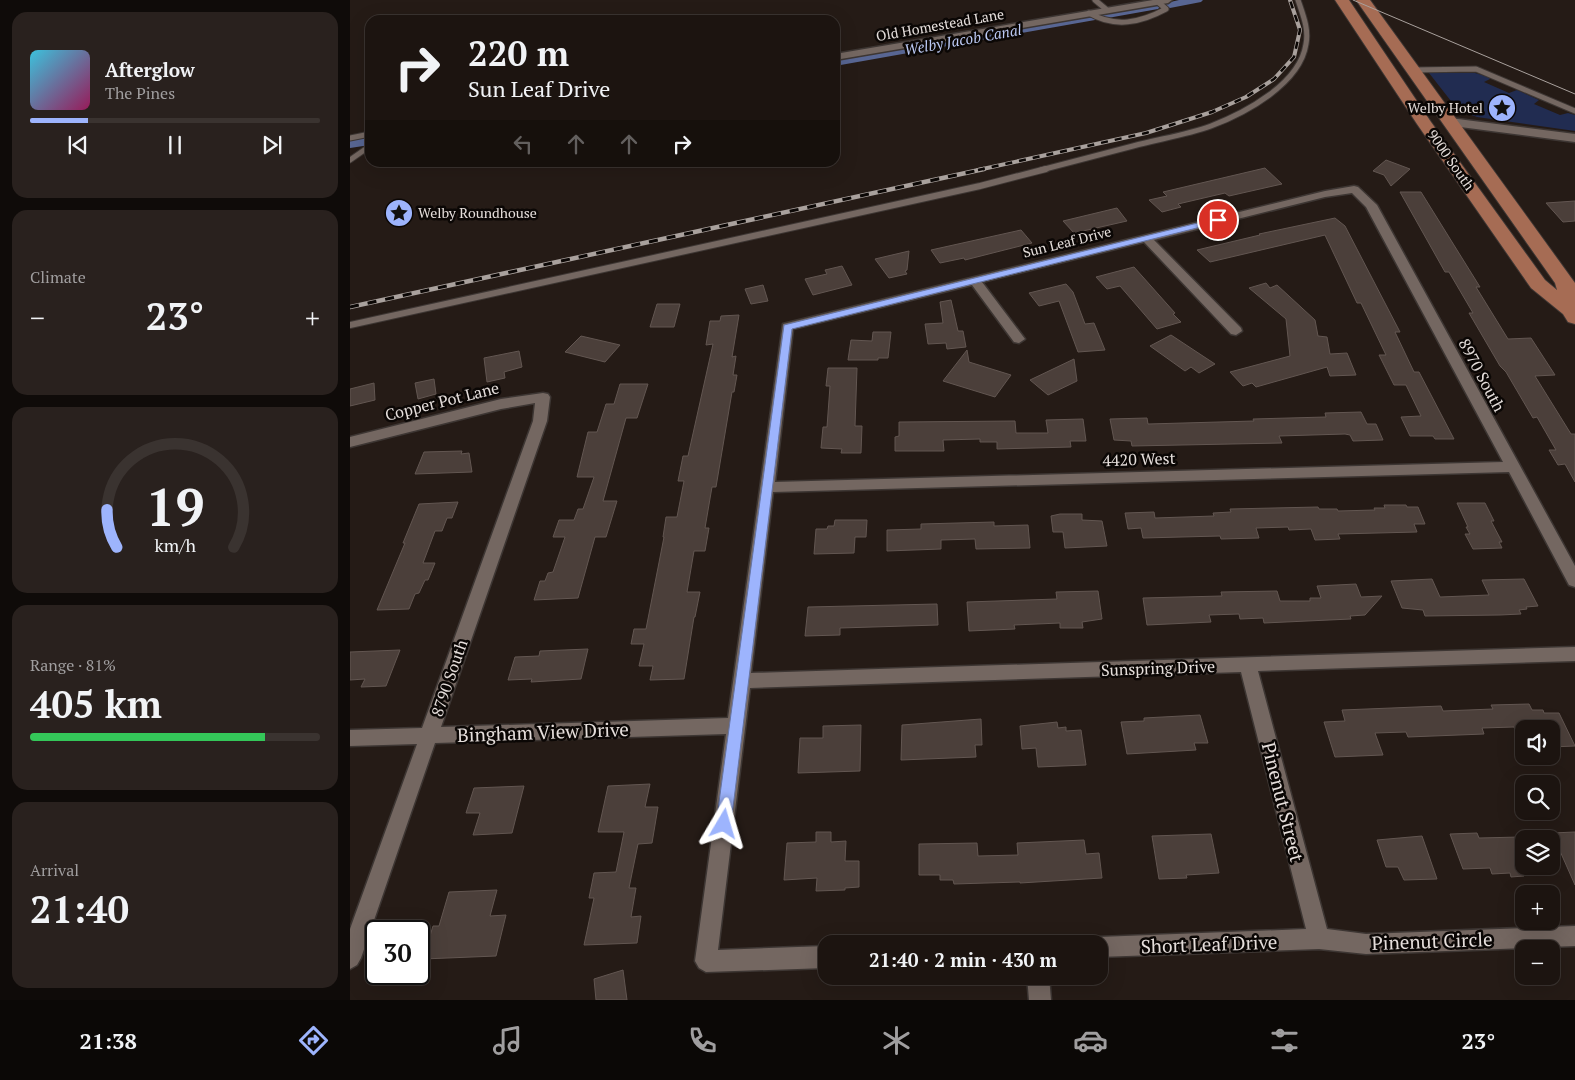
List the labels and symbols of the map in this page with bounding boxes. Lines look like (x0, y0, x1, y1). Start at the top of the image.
street label: Old Homestead Lane (875, 4, 1005, 45)
water label: Welby Jacob Canal (903, 19, 1024, 59)
place icon: Welby Hotel (1487, 93, 1517, 123)
place label: Welby Hotel (1407, 98, 1483, 117)
street label: 9000 South (1424, 126, 1479, 194)
place icon: Welby Roundhouse (384, 198, 414, 228)
pin (1197, 199, 1239, 241)
place label: Welby Roundhouse (418, 203, 537, 222)
street label: Sun Leaf Drive (1021, 221, 1113, 262)
street label: 8970 South (1454, 335, 1511, 416)
street label: Copper Pot Lane (383, 376, 501, 426)
street label: 4420 West (1102, 447, 1176, 471)
street label: 8790 South (426, 636, 473, 719)
street label: Sunspring Drive (1101, 655, 1215, 681)
street label: Bingham View Drive (457, 716, 629, 747)
street label: Pinenut Street (1257, 739, 1310, 864)
position arrow (697, 797, 749, 849)
speed limit sign: 30 (365, 920, 430, 985)
street label: Pinenut Circle (1371, 926, 1493, 955)
street label: Short Leaf Drive (1140, 929, 1278, 958)

